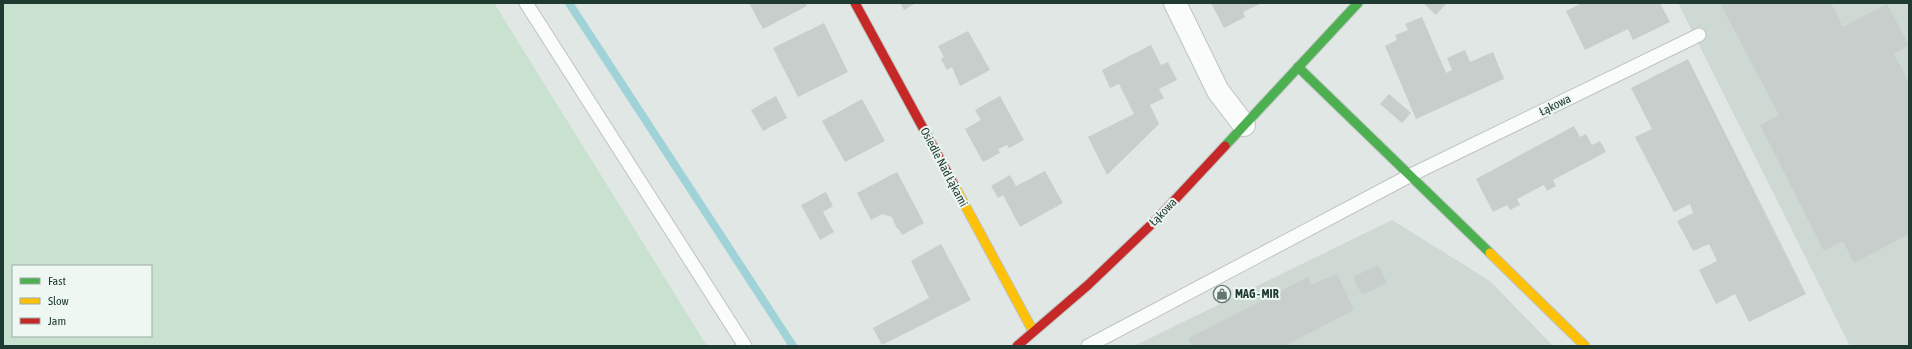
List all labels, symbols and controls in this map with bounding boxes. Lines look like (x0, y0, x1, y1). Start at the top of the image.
street label: Łąkowa (1537, 91, 1573, 119)
street label: Osiedle Nad Łąkami (917, 125, 971, 209)
street label: Łąkowa (1146, 195, 1180, 229)
legend (12, 265, 152, 337)
text: Fast (48, 274, 66, 288)
shop icon: MAG - MIR (1212, 284, 1232, 304)
place label: MAG - MIR (1235, 287, 1279, 301)
text: Slow (48, 294, 69, 308)
text: Jam (48, 314, 66, 328)

